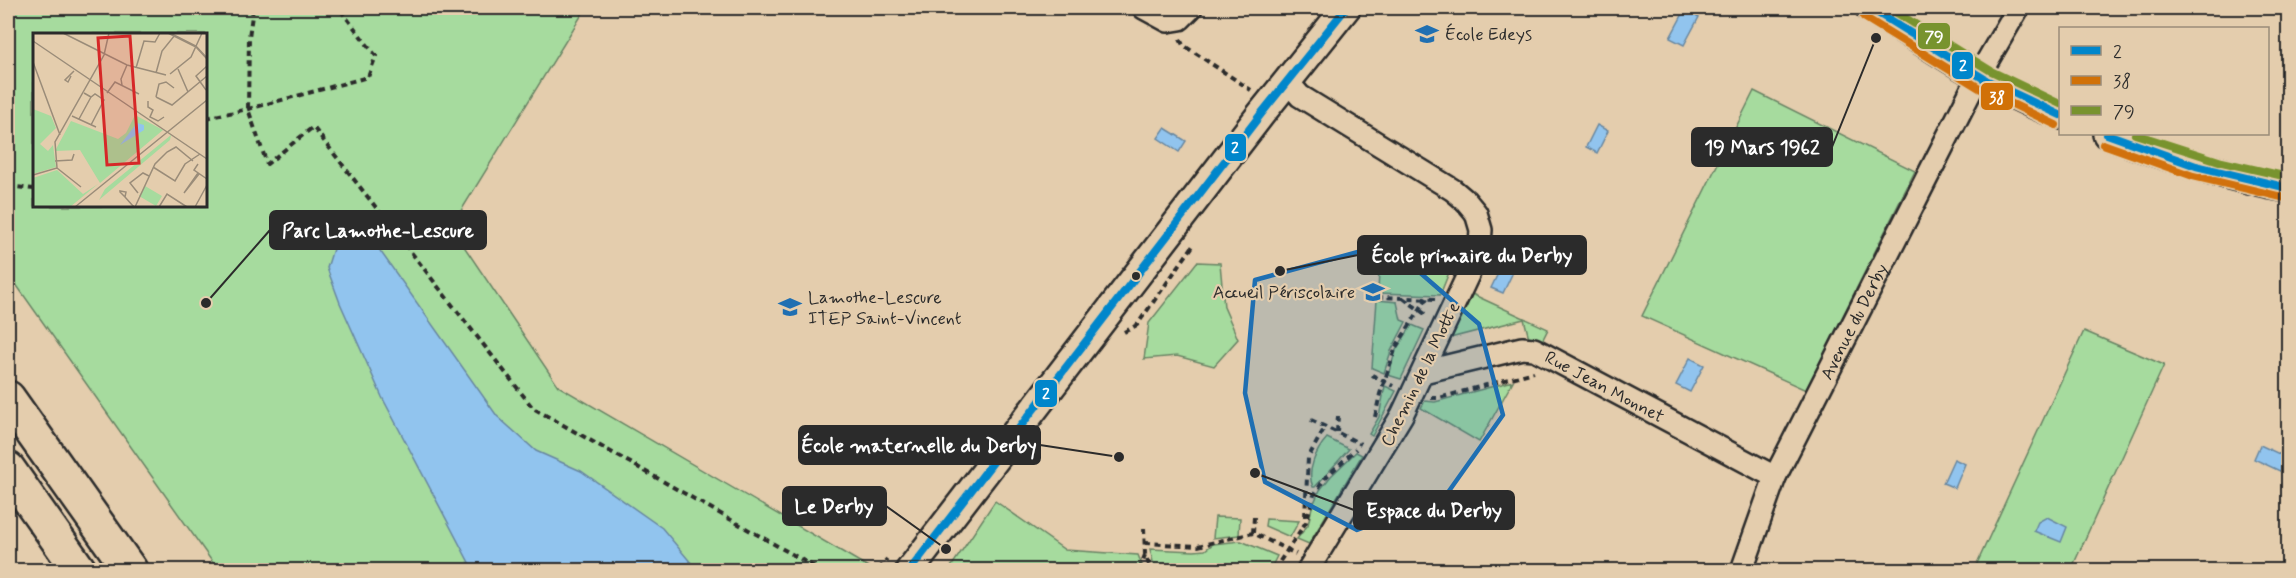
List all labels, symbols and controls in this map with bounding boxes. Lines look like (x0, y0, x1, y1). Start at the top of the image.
school or university icon: École Edeys (1414, 21, 1440, 47)
line badge: 79 (1917, 22, 1951, 50)
place label: École Edeys (1445, 23, 1532, 47)
text: 79 (1924, 27, 1944, 48)
legend (2059, 27, 2269, 135)
inset map (33, 33, 207, 207)
text: 2 (2113, 40, 2122, 64)
line badge: 2 (1951, 51, 1974, 80)
text: 2 (1959, 56, 1967, 77)
text: 38 (2113, 70, 2131, 94)
line badge: 38 (1980, 82, 2014, 111)
text: 38 (1989, 88, 2005, 109)
text: 79 (2113, 100, 2135, 124)
callout: 19 Mars 1962 (1692, 128, 1832, 166)
line badge: 2 (1224, 133, 1247, 162)
text: 19 Mars 1962 (1704, 135, 1820, 162)
text: 2 (1231, 138, 1239, 159)
callout: Parc Lamothe-Lescure (270, 211, 486, 249)
text: Parc Lamothe-Lescure (282, 218, 474, 245)
callout: École primaire du Derby (1358, 236, 1586, 274)
text: École primaire du Derby (1372, 242, 1572, 270)
street label: Avenue du Derby (1815, 260, 1894, 384)
unlabelled marker (1130, 270, 1142, 282)
school or university icon: Accueil Périscolaire (1360, 279, 1386, 305)
place label: Accueil Périscolaire (1213, 281, 1355, 305)
place label: Lamothe-Lescure ITEP Saint-Vincent (808, 286, 962, 331)
school or university icon: Lamothe-Lescure ITEP Saint-Vincent (777, 294, 803, 320)
street label: Chemin de la Motte (1375, 298, 1466, 451)
street label: Rue Jean Monnet (1540, 346, 1668, 429)
line badge: 2 (1034, 379, 1058, 408)
text: 2 (1042, 384, 1050, 405)
callout: École maternelle du Derby (799, 426, 1040, 464)
text: École maternelle du Derby (801, 432, 1037, 460)
callout: Le Derby (783, 487, 886, 525)
callout: Espace du Derby (1354, 491, 1514, 529)
text: Le Derby (795, 494, 873, 521)
text: Espace du Derby (1366, 498, 1502, 525)

